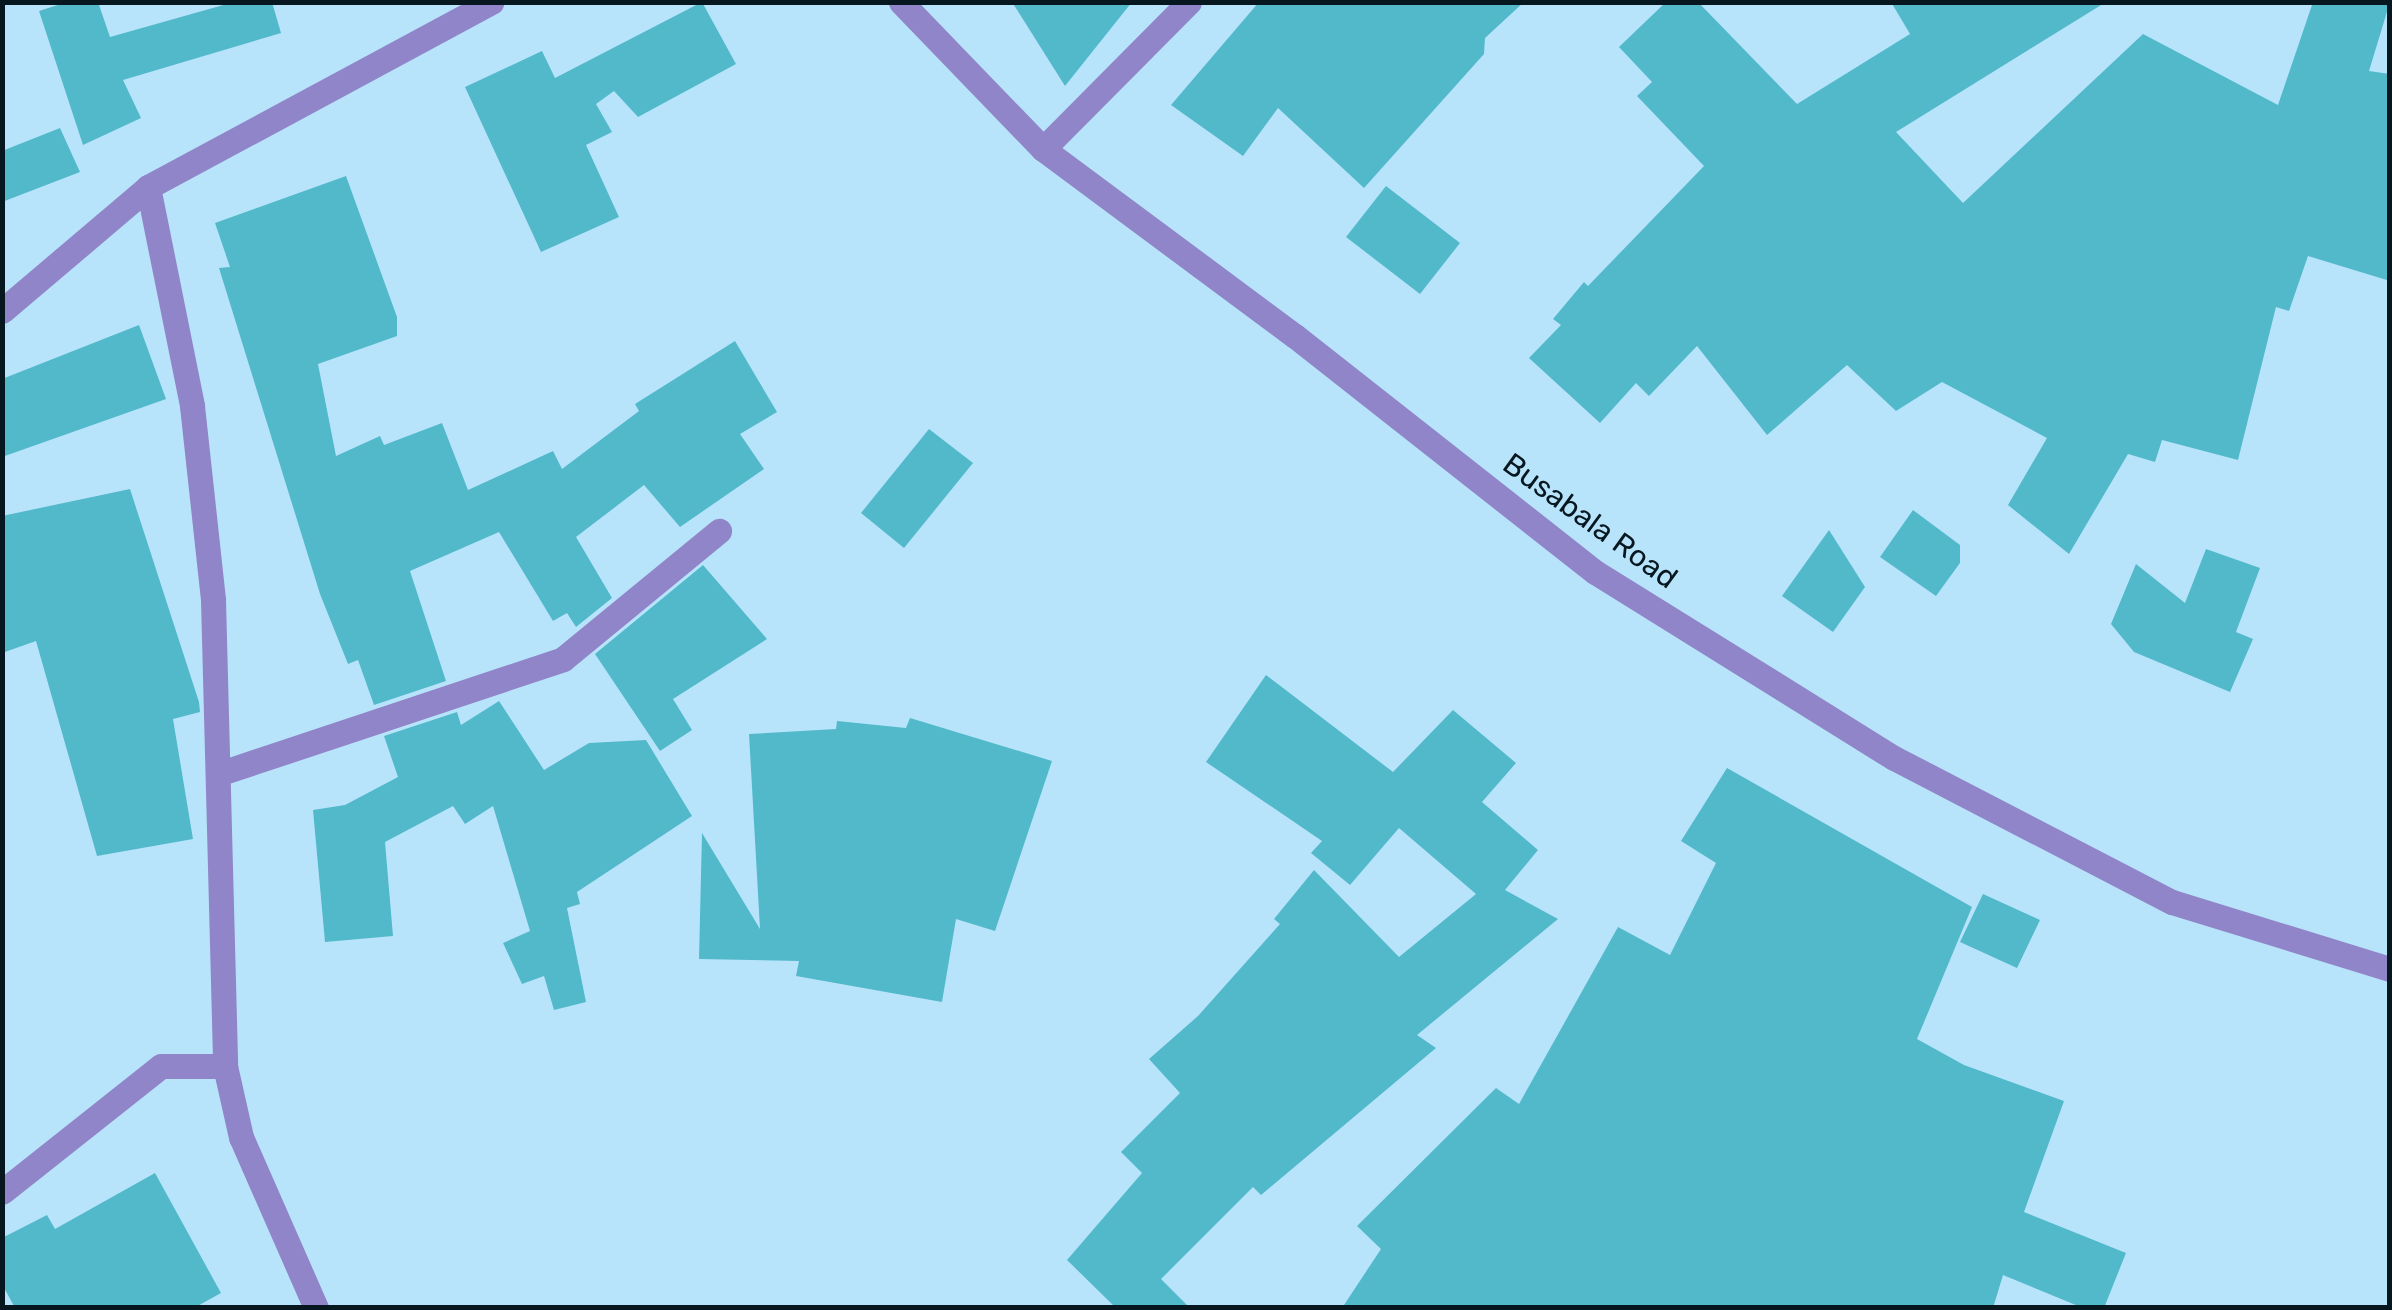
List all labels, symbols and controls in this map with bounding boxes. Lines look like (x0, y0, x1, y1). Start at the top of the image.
street label: Busabala Road (1496, 446, 1684, 596)

